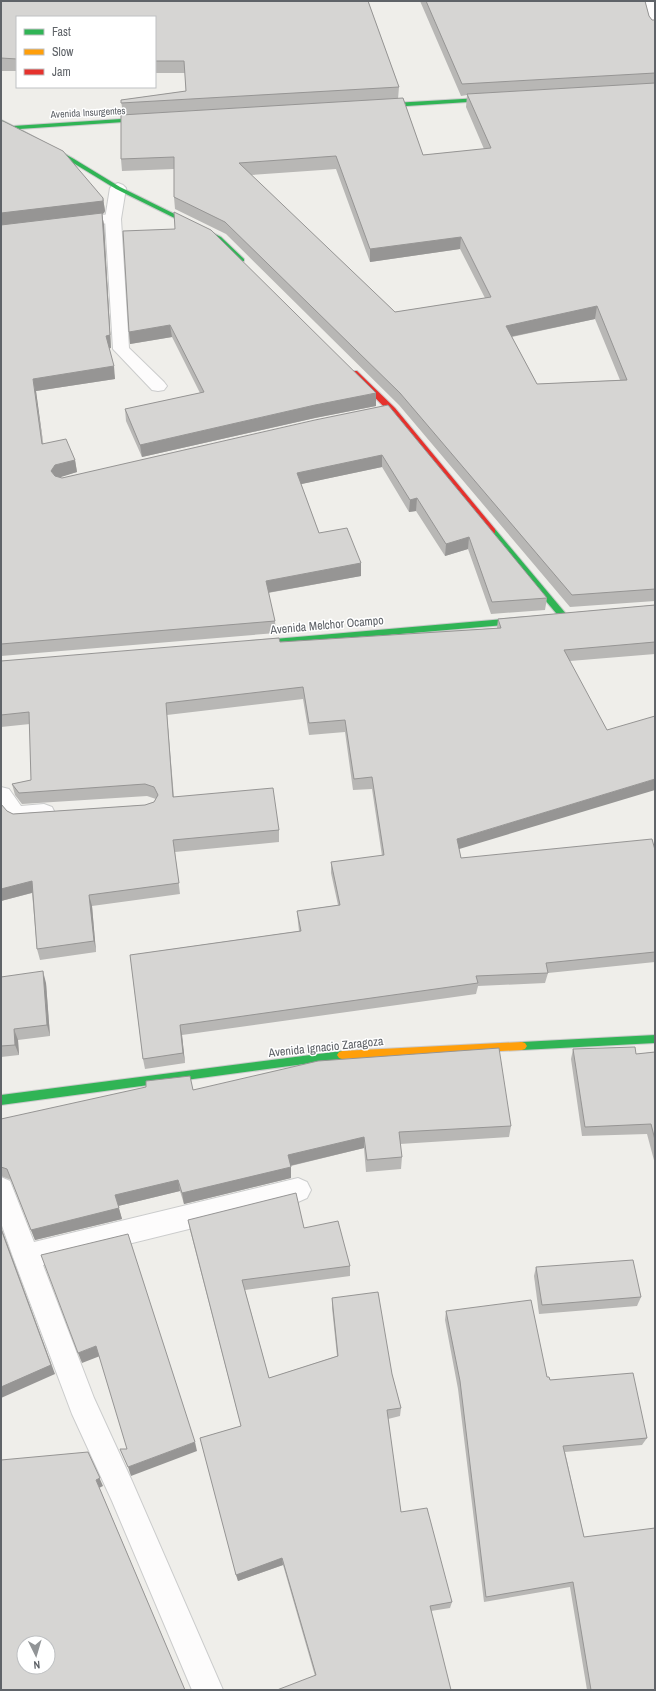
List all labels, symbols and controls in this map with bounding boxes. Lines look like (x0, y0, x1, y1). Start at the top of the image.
legend (16, 16, 156, 88)
text: Fast (52, 24, 71, 40)
text: Slow (52, 44, 74, 60)
text: Jam (52, 64, 71, 80)
street label: Avenida Insurgentes (49, 104, 126, 121)
street label: Avenida Melchor Ocampo (269, 612, 384, 638)
street label: Avenida Ignacio Zaragoza (267, 1033, 385, 1061)
north arrow (16, 1635, 56, 1675)
text: N (33, 1658, 41, 1672)

